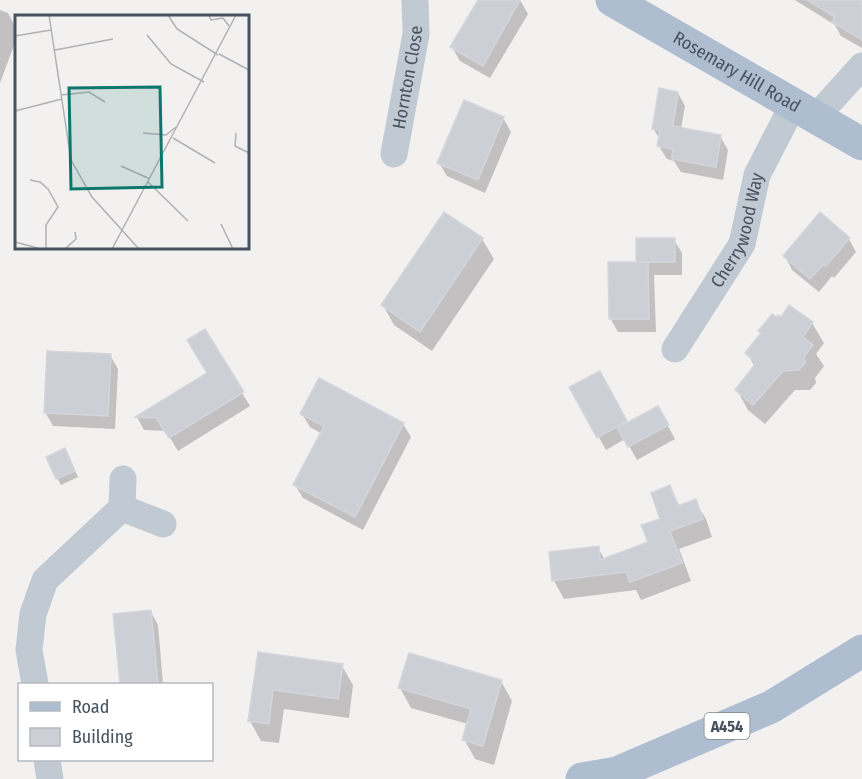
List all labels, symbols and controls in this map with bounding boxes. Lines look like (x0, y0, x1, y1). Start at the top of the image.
inset map (15, 15, 249, 249)
street label: Hornton Close (388, 25, 427, 131)
street label: Rosemary Hill Road (669, 27, 804, 117)
street label: Cherrywood Way (706, 171, 768, 292)
legend (18, 683, 213, 761)
text: Road (72, 696, 109, 718)
road number: A454 (704, 713, 750, 739)
text: Building (72, 726, 133, 748)

